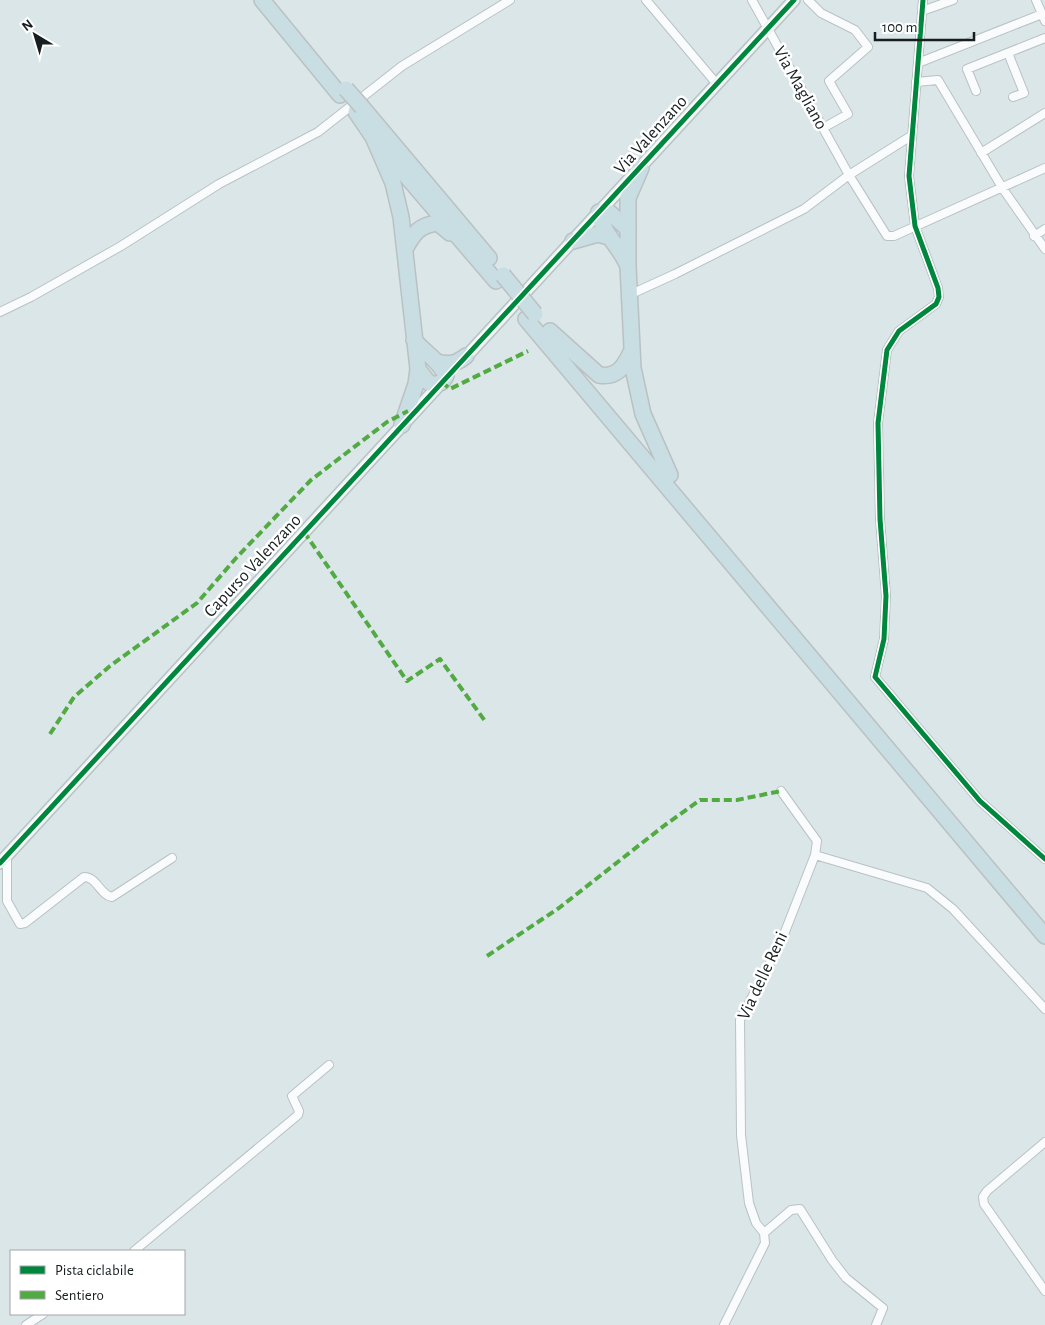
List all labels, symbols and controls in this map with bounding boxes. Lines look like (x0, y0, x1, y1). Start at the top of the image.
north arrow (10, 10, 60, 60)
scale bar (875, 10, 974, 42)
text: N (19, 17, 36, 34)
text: 100 m (882, 20, 917, 35)
street label: Via Magliano (770, 43, 830, 133)
street label: Via Valenzano (611, 92, 691, 178)
street label: Capurso Valenzano (201, 511, 305, 621)
street label: Via delle Reni (735, 929, 791, 1023)
legend (10, 1250, 185, 1315)
text: Pista ciclabile (55, 1263, 134, 1278)
text: Sentiero (55, 1288, 104, 1303)

